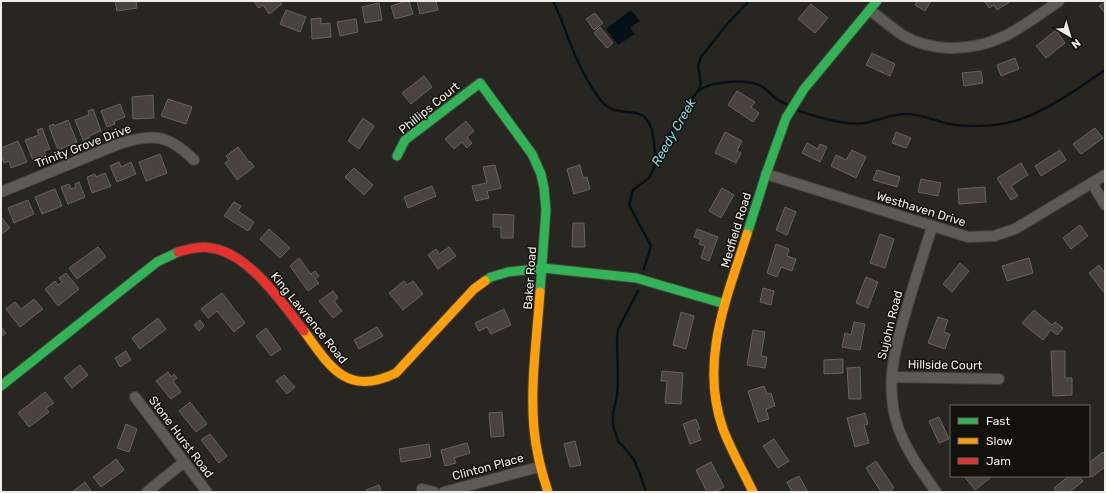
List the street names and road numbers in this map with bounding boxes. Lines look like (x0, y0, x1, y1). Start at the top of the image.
street label: Phillips Court (396, 79, 462, 137)
street label: Trinity Grove Drive (33, 121, 133, 171)
street label: Westhaven Drive (875, 189, 968, 229)
street label: Medfield Road (718, 191, 754, 269)
street label: Baker Road (521, 246, 539, 310)
street label: King Lawrence Road (268, 269, 350, 367)
street label: Sujohn Road (875, 289, 905, 361)
street label: Hillside Court (908, 357, 983, 373)
street label: Stone Hurst Road (146, 393, 216, 481)
street label: Clinton Place (451, 451, 526, 483)

